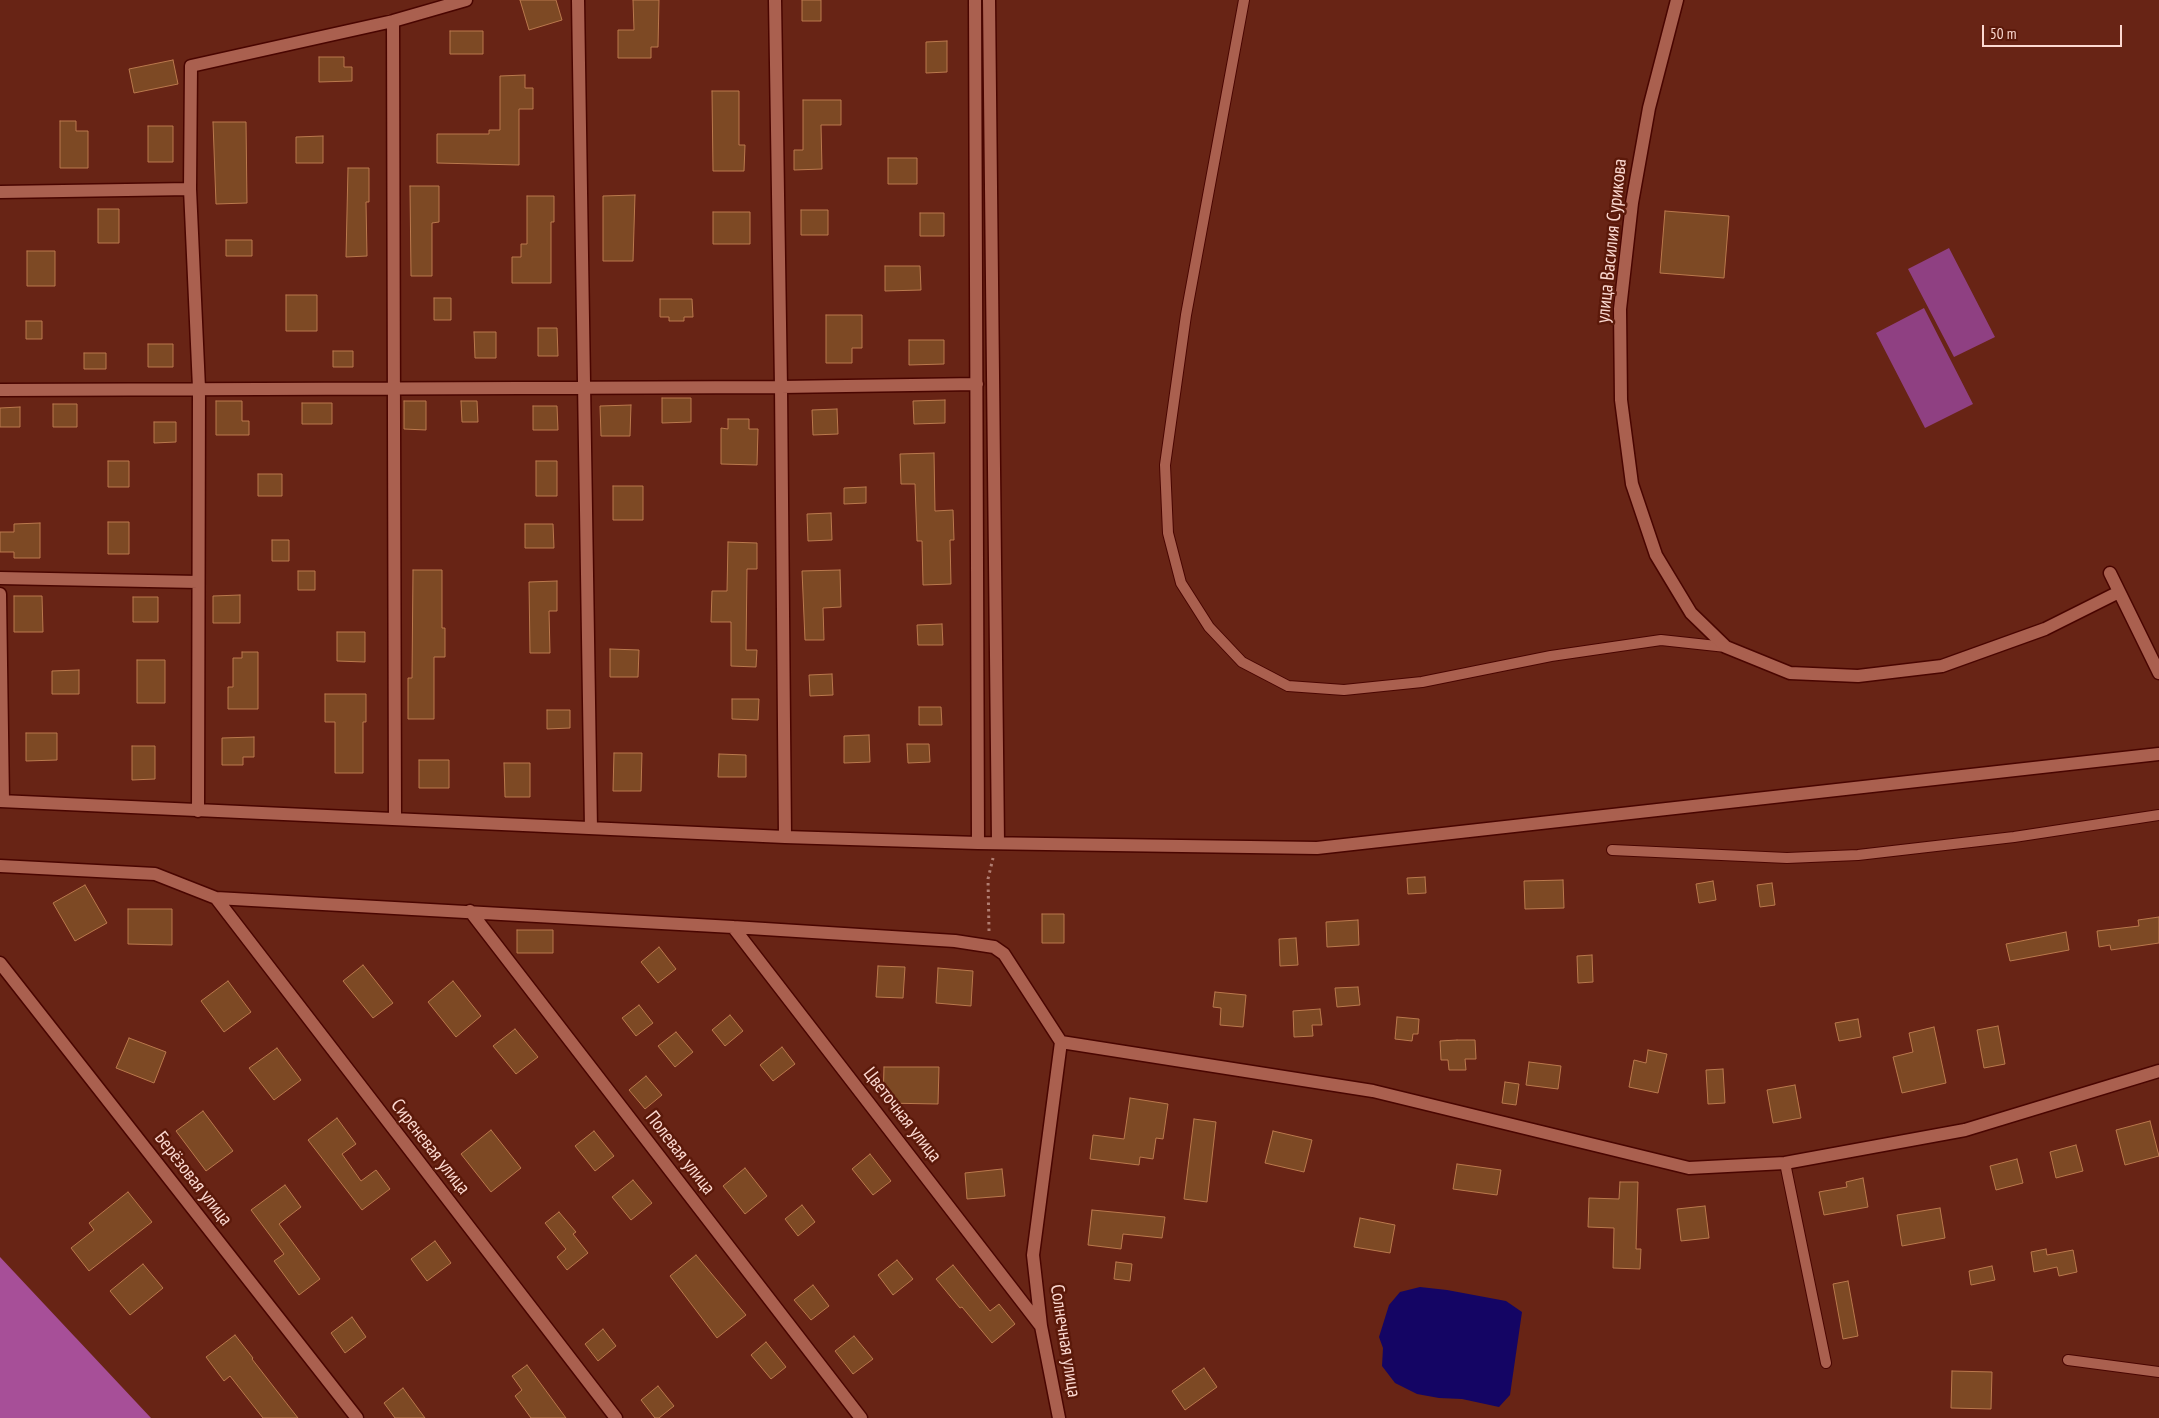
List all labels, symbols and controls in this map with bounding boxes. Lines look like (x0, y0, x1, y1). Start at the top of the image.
scale bar (1984, 15, 2124, 47)
text: 50 m (1990, 24, 2016, 43)
street label: улица Василия Сурикова (1592, 158, 1632, 324)
street label: Цветочная улица (858, 1063, 946, 1167)
street label: Сиреневая улица (386, 1095, 474, 1199)
street label: Полевая улица (640, 1107, 720, 1199)
street label: Берёзовая улица (149, 1127, 237, 1231)
street label: Солнечная улица (1045, 1283, 1085, 1399)

